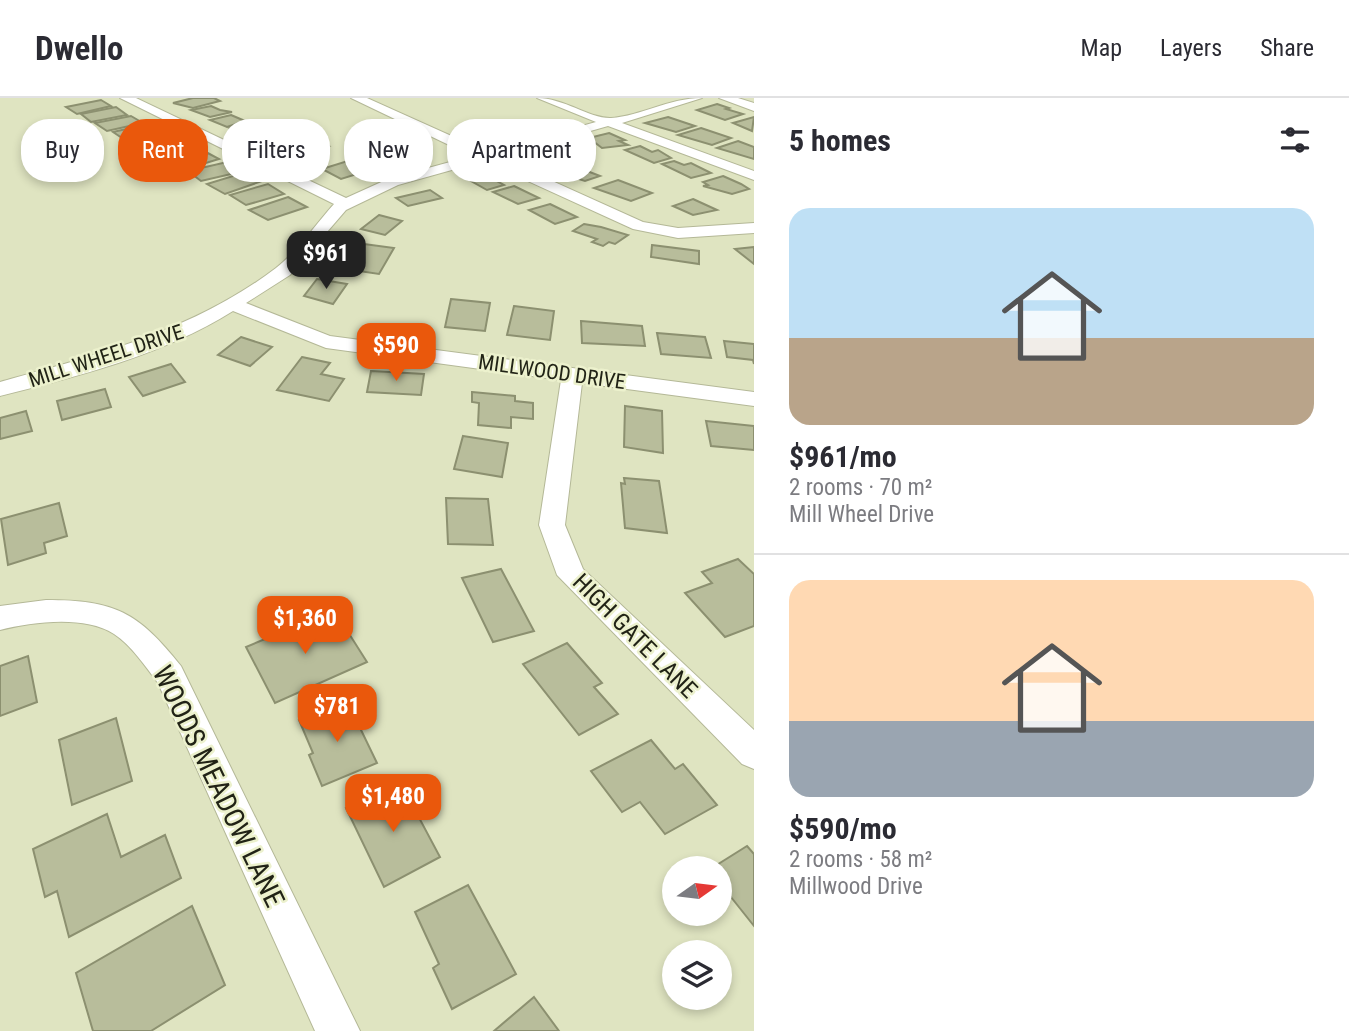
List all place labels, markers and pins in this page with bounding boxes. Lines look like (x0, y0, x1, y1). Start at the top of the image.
pin: $961 (285, 232, 367, 291)
pin: $590 (355, 324, 437, 383)
pin: $1,360 (248, 596, 362, 656)
pin: $781 (296, 684, 378, 744)
pin: $1,480 (336, 774, 450, 834)

